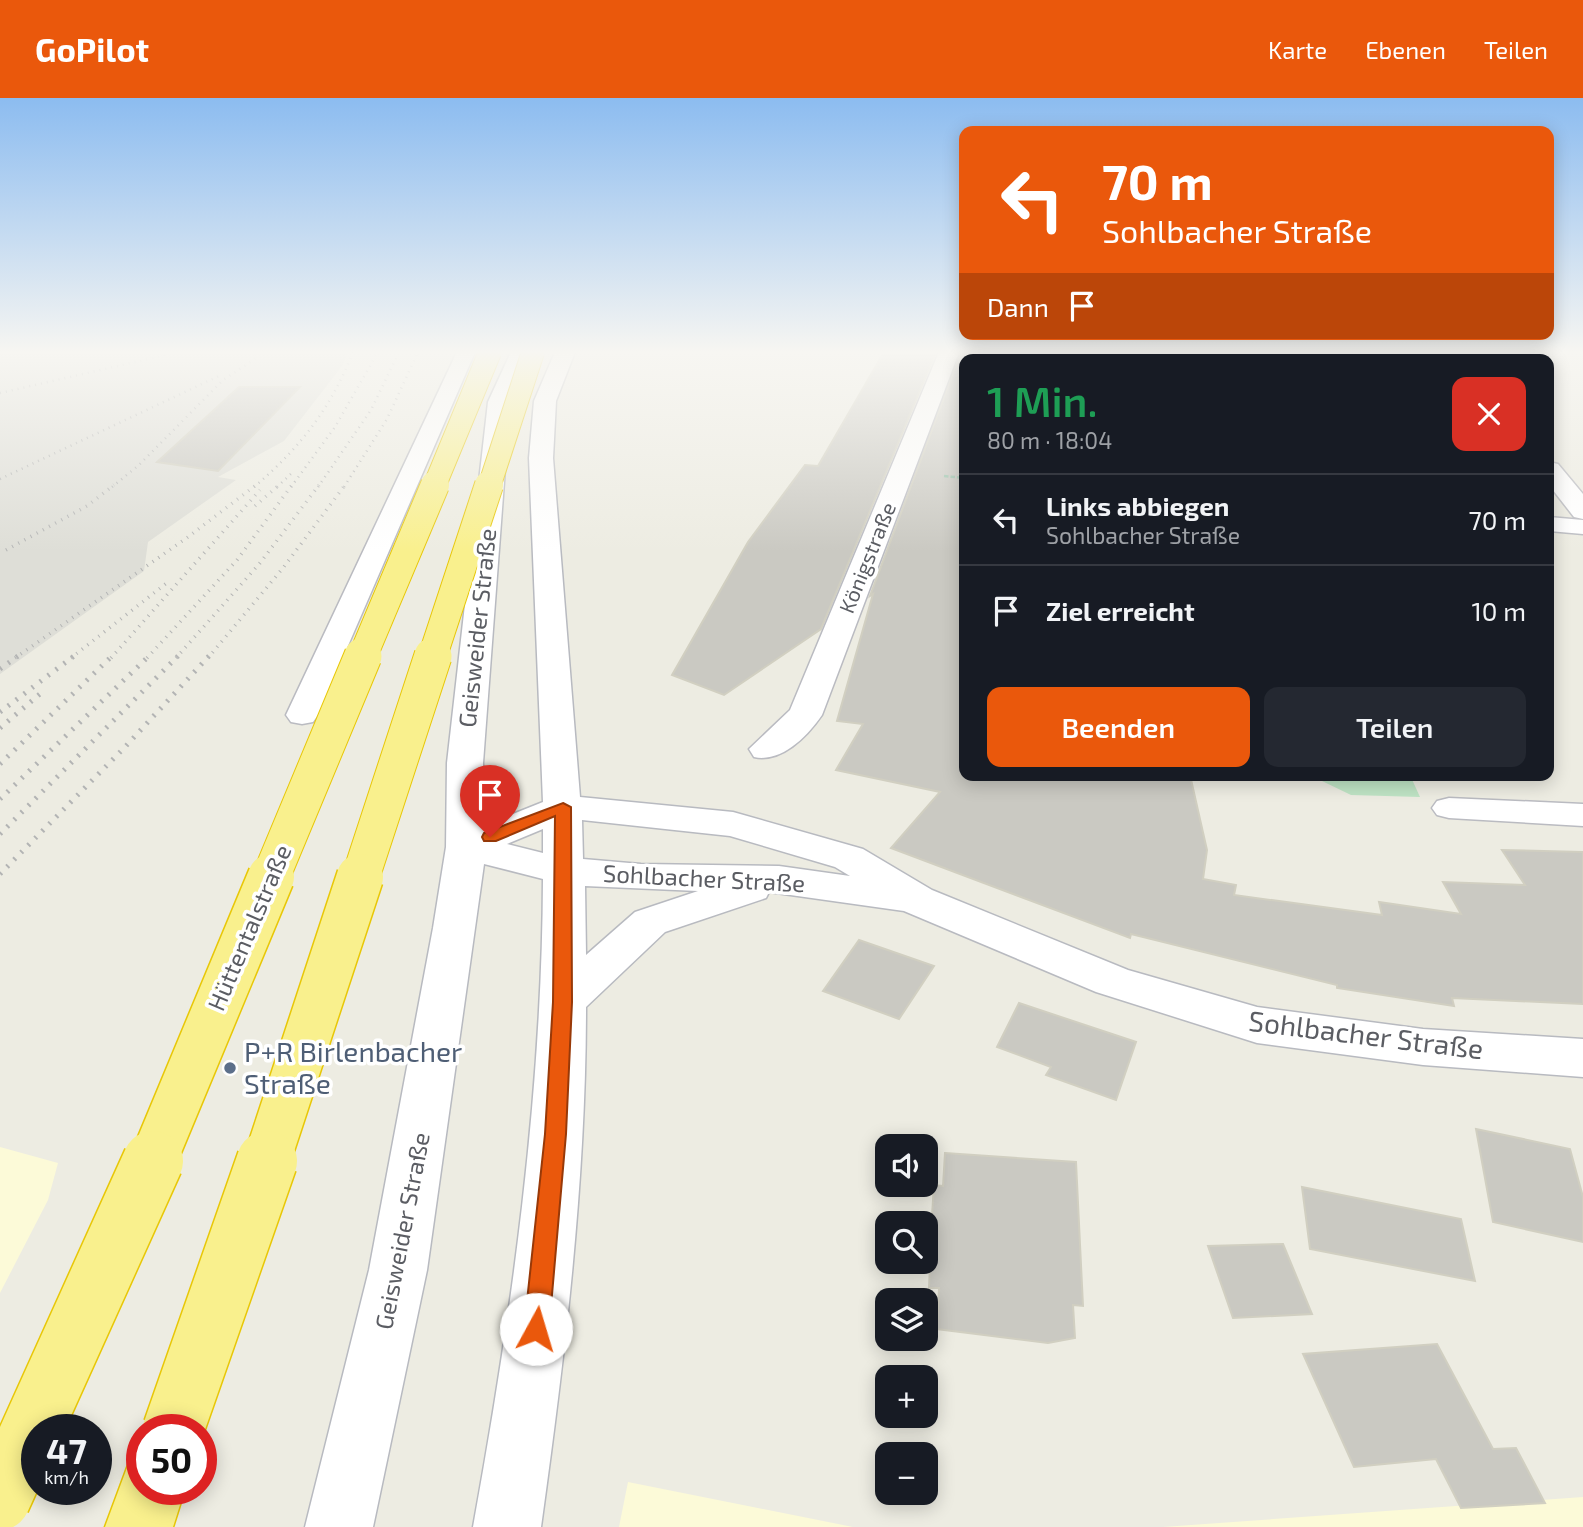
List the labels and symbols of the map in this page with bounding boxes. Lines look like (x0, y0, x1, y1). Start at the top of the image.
street label: Königstraße (833, 498, 900, 616)
street label: Geisweider Straße (452, 527, 501, 729)
pin (460, 765, 520, 837)
street label: Hüttentalstraße (201, 840, 297, 1015)
street label: Sohlbacher Straße (602, 858, 806, 897)
street label: Sohlbacher Straße (1247, 1003, 1485, 1065)
place label: P+R Birlenbacher Straße (244, 1034, 462, 1100)
marker: P+R Birlenbacher Straße (222, 1060, 238, 1076)
street label: Geisweider Straße (368, 1130, 435, 1332)
position arrow (499, 1292, 573, 1366)
speed limit sign: 50 (126, 1414, 217, 1505)

